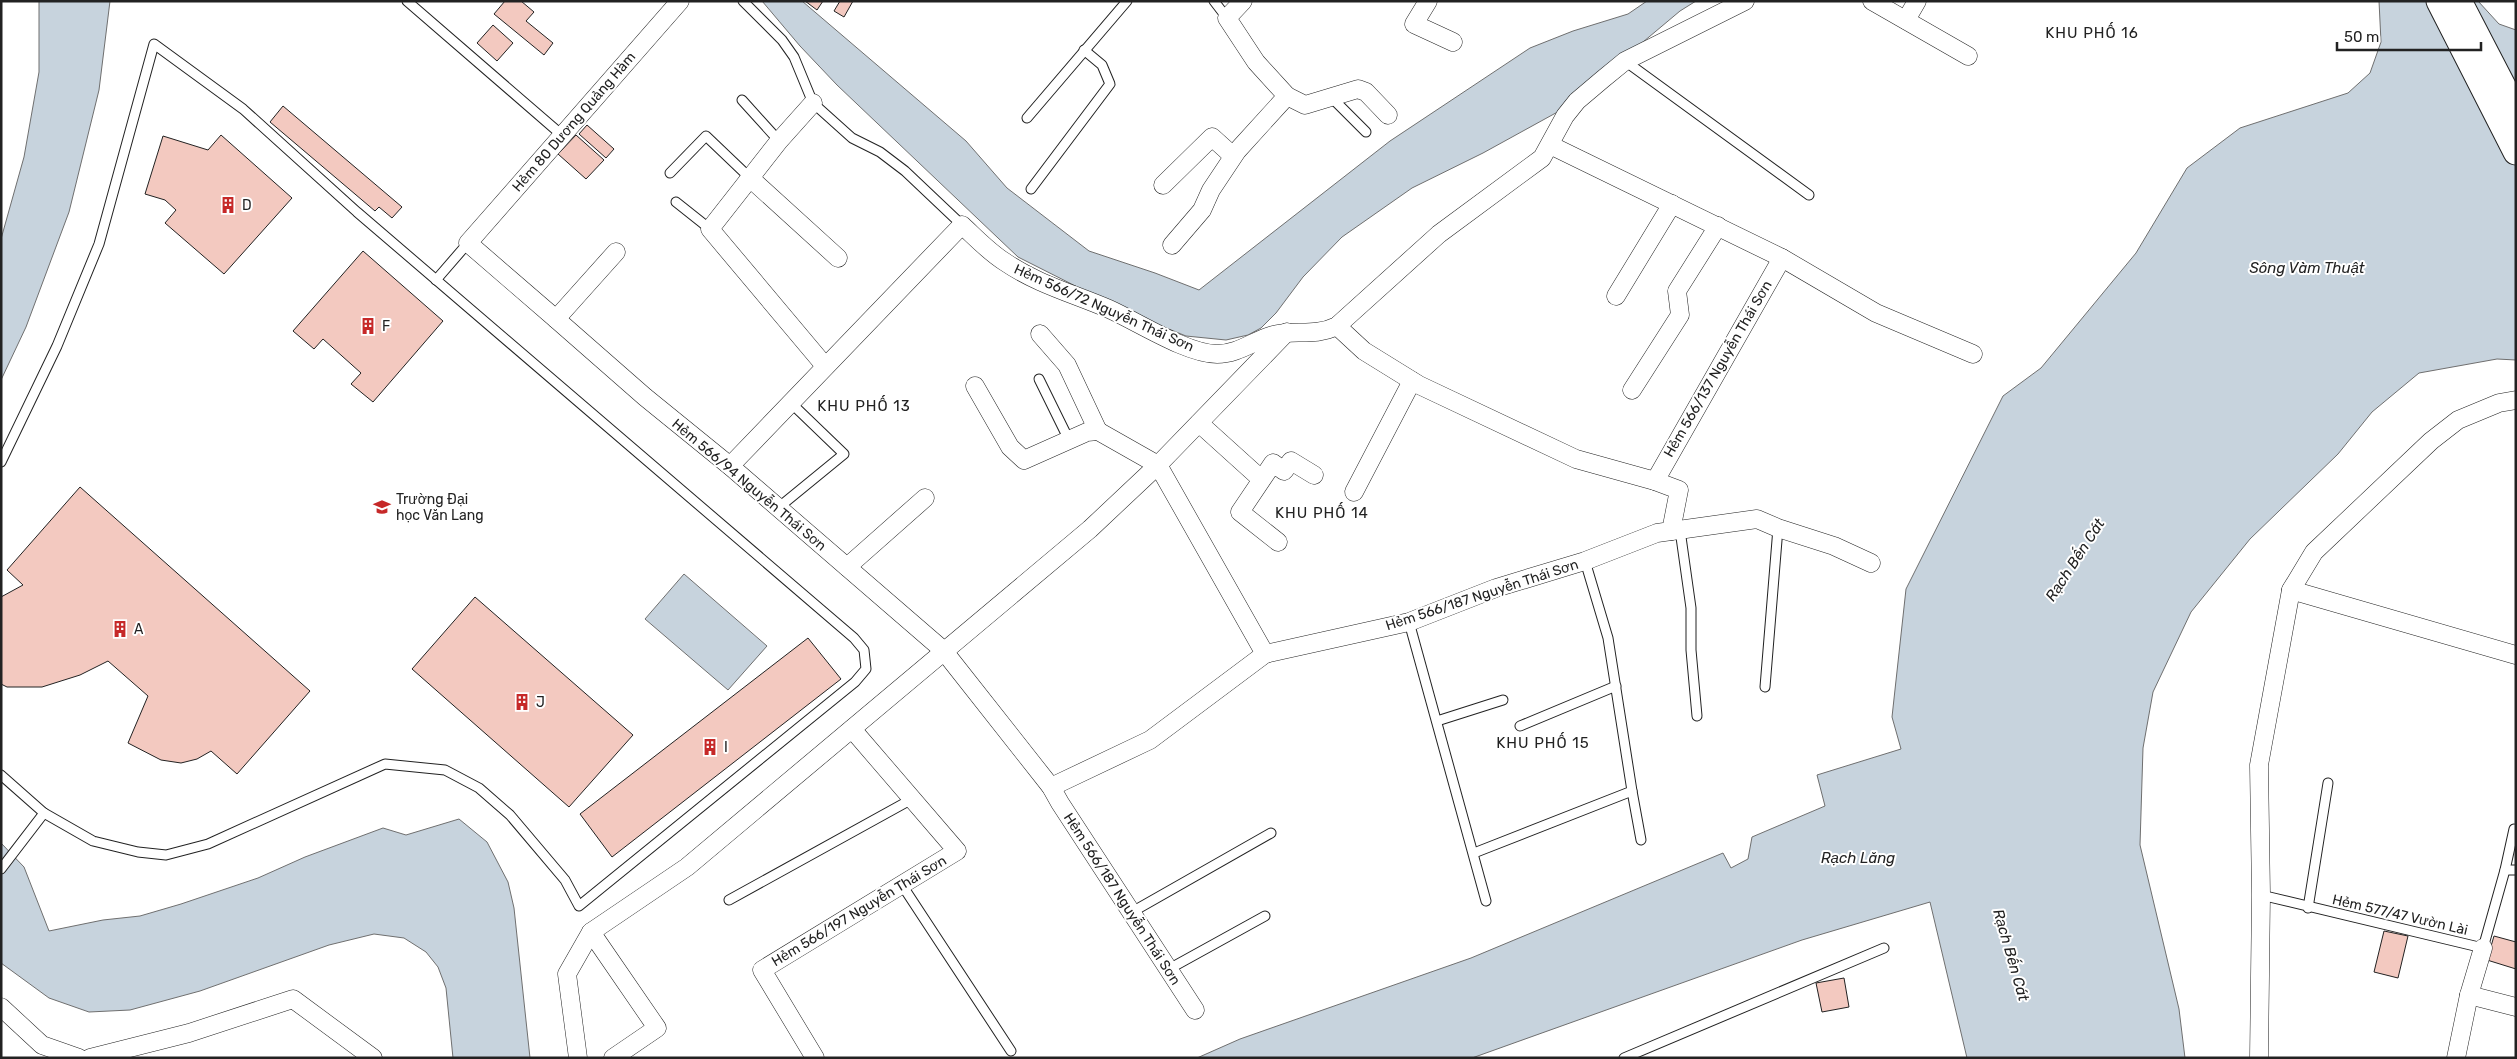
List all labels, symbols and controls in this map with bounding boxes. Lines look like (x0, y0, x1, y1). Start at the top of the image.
scale bar (2337, 20, 2481, 52)
district label: KHU PHỐ 16 (2045, 22, 2139, 42)
text: 50 m (2344, 28, 2379, 46)
street label: Hẻm 80 Dương Quảng Hàm (509, 49, 639, 195)
building icon: D (218, 195, 238, 215)
place label: D (242, 197, 252, 214)
water label: Sông Vàm Thuật (2249, 259, 2365, 277)
street label: Hẻm 566/72 Nguyễn Thái Sơn (1011, 260, 1197, 355)
street label: Hẻm 566/137 Nguyễn Thái Sơn (1659, 277, 1776, 460)
building icon: F (358, 316, 378, 336)
place label: F (382, 318, 390, 335)
district label: KHU PHỐ 13 (817, 395, 911, 415)
street label: Hẻm 566/94 Nguyễn Thái Sơn (668, 415, 830, 555)
place label: Trường Đại học Văn Lang (396, 491, 484, 524)
school or university icon: Trường Đại học Văn Lang (372, 497, 392, 517)
district label: KHU PHỐ 14 (1275, 502, 1369, 522)
water label: Rạch Bến Cát (2041, 515, 2109, 605)
street label: Hẻm 566/187 Nguyễn Thái Sơn (1383, 555, 1581, 634)
building icon: A (110, 619, 130, 639)
place label: A (134, 621, 144, 638)
building icon: J (512, 692, 532, 712)
place label: J (536, 694, 545, 711)
district label: KHU PHỐ 15 (1496, 732, 1590, 752)
building icon: I (700, 737, 720, 757)
place label: I (724, 739, 728, 756)
street label: Hẻm 566/187 Nguyễn Thái Sơn (1060, 809, 1185, 988)
water label: Rạch Lăng (1821, 849, 1895, 867)
street label: Hẻm 566/197 Nguyễn Thái Sơn (768, 851, 950, 970)
street label: Hẻm 577/47 Vườn Lài (2331, 891, 2469, 939)
water label: Rạch Bến Cát (1989, 907, 2033, 1003)

